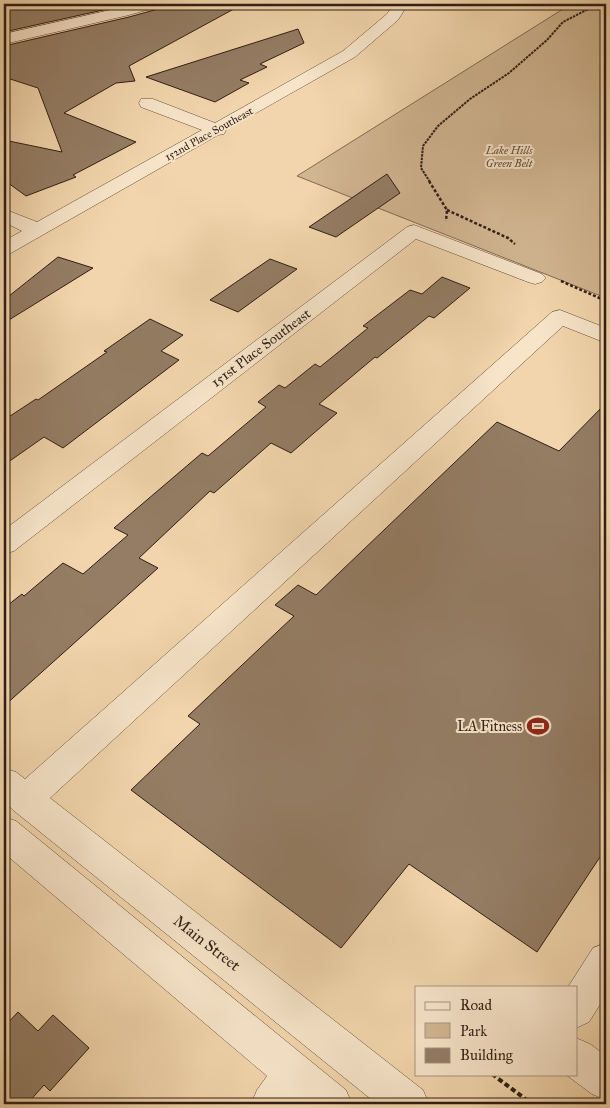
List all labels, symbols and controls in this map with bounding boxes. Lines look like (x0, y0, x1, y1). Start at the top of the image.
street label: 152nd Place Southeast (163, 104, 256, 164)
park label: Lake Hills Green Belt (485, 144, 533, 170)
street label: 151st Place Southeast (208, 305, 314, 391)
sports icon: LA Fitness (525, 713, 551, 739)
place label: LA Fitness (457, 718, 522, 735)
street label: Main Street (170, 911, 244, 975)
legend (415, 986, 578, 1076)
text: Road (460, 996, 492, 1014)
text: Park (460, 1022, 487, 1040)
text: Building (460, 1046, 514, 1064)

